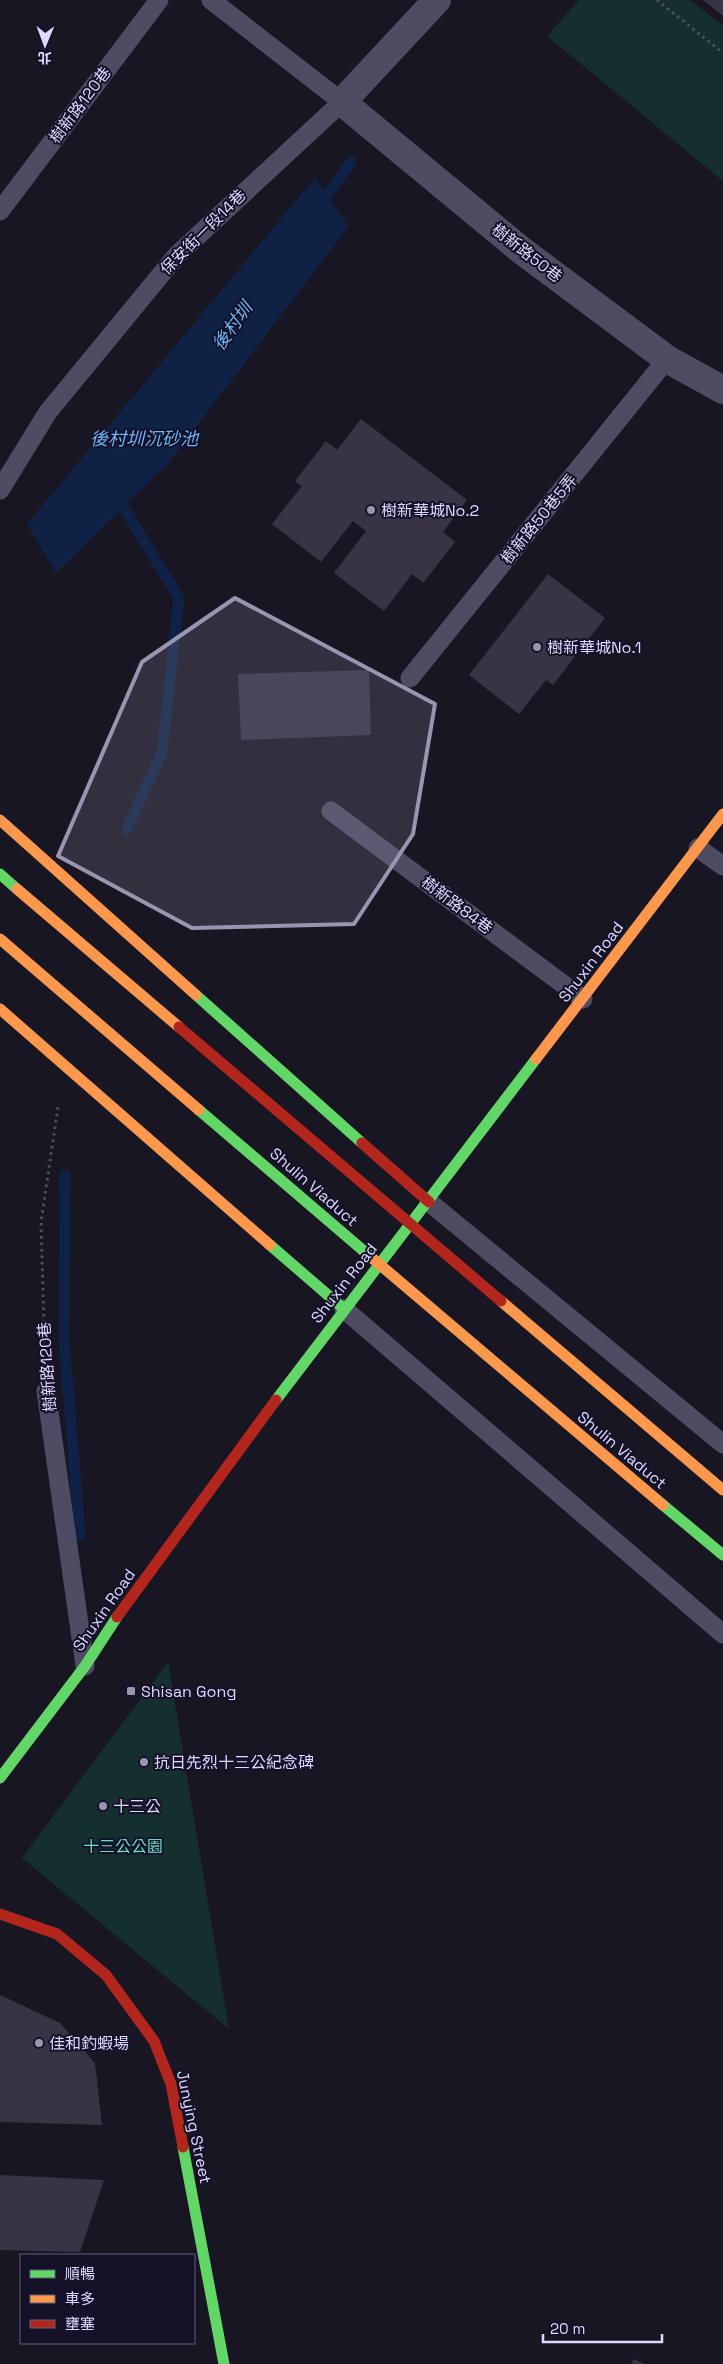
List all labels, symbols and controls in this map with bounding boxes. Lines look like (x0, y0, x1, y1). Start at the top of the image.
north arrow (20, 20, 70, 70)
text: 北 (38, 49, 52, 67)
street label: 樹新路120巷 (44, 63, 116, 147)
street label: 保安街一段14巷 (156, 185, 250, 279)
street label: 樹新路50巷 (488, 219, 566, 287)
water label: 後村圳 (207, 295, 259, 355)
water label: 後村圳沉砂池 (90, 427, 200, 450)
street label: 樹新路50巷5弄 (496, 470, 582, 568)
place label: 樹新華城No.2 (381, 500, 479, 521)
marker: 樹新華城No.2 (365, 504, 377, 516)
place label: 樹新華城No.1 (547, 637, 641, 658)
marker: 樹新華城No.1 (531, 641, 543, 653)
street label: 樹新路84巷 (417, 871, 497, 939)
street label: Shuxin Road (554, 917, 628, 1007)
street label: Shulin Viaduct (265, 1143, 363, 1231)
street label: Shuxin Road (306, 1239, 382, 1327)
street label: 樹新路120巷 (33, 1321, 61, 1413)
street label: Shulin Viaduct (573, 1406, 671, 1494)
street label: Shuxin Road (68, 1565, 140, 1655)
place label: Shisan Gong (141, 1681, 237, 1702)
marker: Shisan Gong (125, 1685, 137, 1697)
place label: 抗日先烈十三公紀念碑 (154, 1752, 314, 1773)
marker: 抗日先烈十三公紀念碑 (138, 1756, 150, 1768)
place label: 十三公 (113, 1796, 161, 1817)
marker: 十三公 (97, 1800, 109, 1812)
park label: 十三公公園 (83, 1836, 163, 1857)
place label: 佳和釣蝦場 (49, 2033, 129, 2054)
marker: 佳和釣蝦場 (33, 2037, 45, 2049)
street label: Junying Street (172, 2068, 216, 2186)
legend (20, 2254, 195, 2344)
text: 順暢 (65, 2264, 95, 2283)
text: 車多 (65, 2289, 95, 2308)
scale bar (543, 2312, 662, 2344)
text: 壅塞 (65, 2314, 95, 2333)
text: 20 m (550, 2319, 585, 2338)

